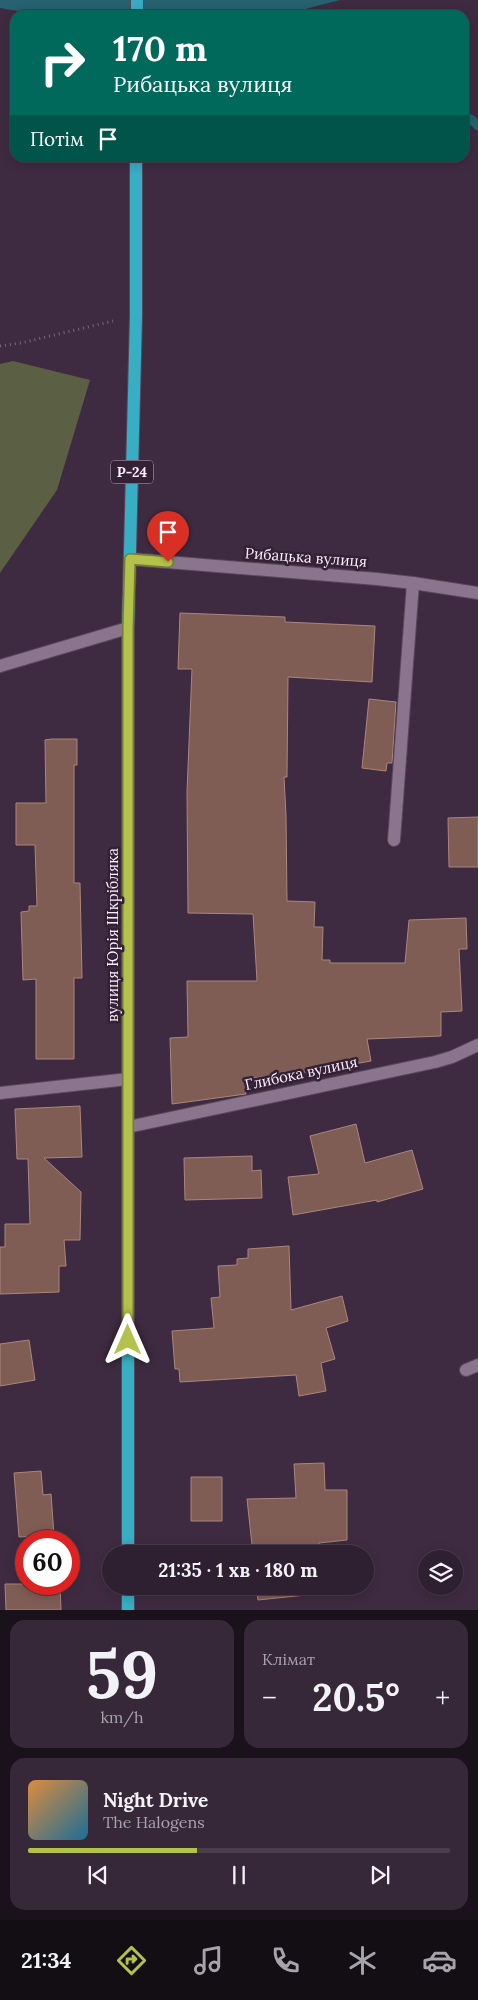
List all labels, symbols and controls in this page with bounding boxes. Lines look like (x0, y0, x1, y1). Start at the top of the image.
text: 170 m (113, 26, 207, 71)
icon: right (30, 30, 95, 95)
text: Рибацька вулиця (113, 70, 292, 98)
icon: arrive (94, 125, 122, 153)
text: Потім (30, 127, 84, 151)
road number: Р-24 (111, 461, 153, 484)
pin (147, 511, 189, 562)
icon: arrive (154, 518, 182, 546)
street label: Рибацька вулиця (244, 543, 368, 571)
street label: вулиця Юрія Шкрібляка (103, 848, 122, 1022)
street label: Глибока вулиця (243, 1052, 359, 1094)
position arrow (101, 1313, 153, 1365)
speed limit sign: 60 (15, 1530, 80, 1595)
map controls (418, 1550, 463, 1595)
button: layers (418, 1550, 463, 1595)
text: 21:35 · 1 хв · 180 m (158, 1558, 318, 1582)
text: 59 (86, 1633, 158, 1716)
text: Клімат (262, 1649, 315, 1669)
text: 20.5° (312, 1673, 400, 1721)
text: − (262, 1680, 277, 1716)
text: + (435, 1680, 450, 1716)
text: km/h (100, 1707, 144, 1727)
text: Night Drive (103, 1788, 208, 1812)
text: The Halogens (103, 1812, 205, 1832)
icon: previous (84, 1861, 112, 1889)
icon: pause (225, 1861, 253, 1889)
icon: next (366, 1861, 394, 1889)
icon: directions (114, 1943, 149, 1978)
icon: music (191, 1943, 226, 1978)
icon: phone (268, 1943, 303, 1978)
icon: climate (345, 1943, 380, 1978)
icon: car (422, 1943, 457, 1978)
text: 21:34 (21, 1946, 72, 1974)

